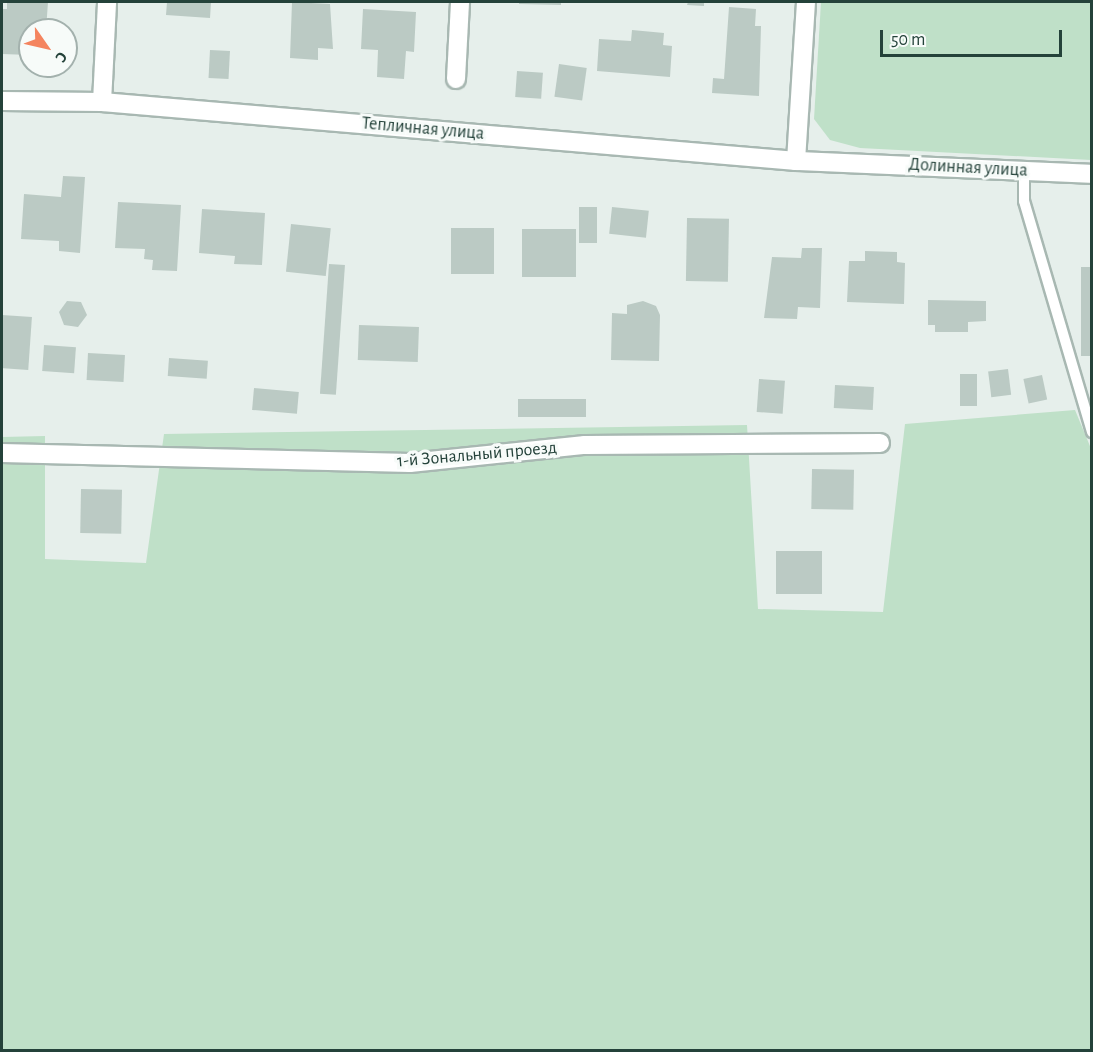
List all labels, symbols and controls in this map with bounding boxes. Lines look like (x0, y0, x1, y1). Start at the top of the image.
north arrow (18, 18, 78, 78)
scale bar (883, 18, 1064, 56)
text: 50 m (891, 31, 925, 49)
text: С (52, 49, 70, 65)
street label: Тепличная улица (361, 113, 485, 145)
street label: Долинная улица (908, 154, 1028, 182)
street label: 1-й Зональный проезд (396, 437, 558, 473)

